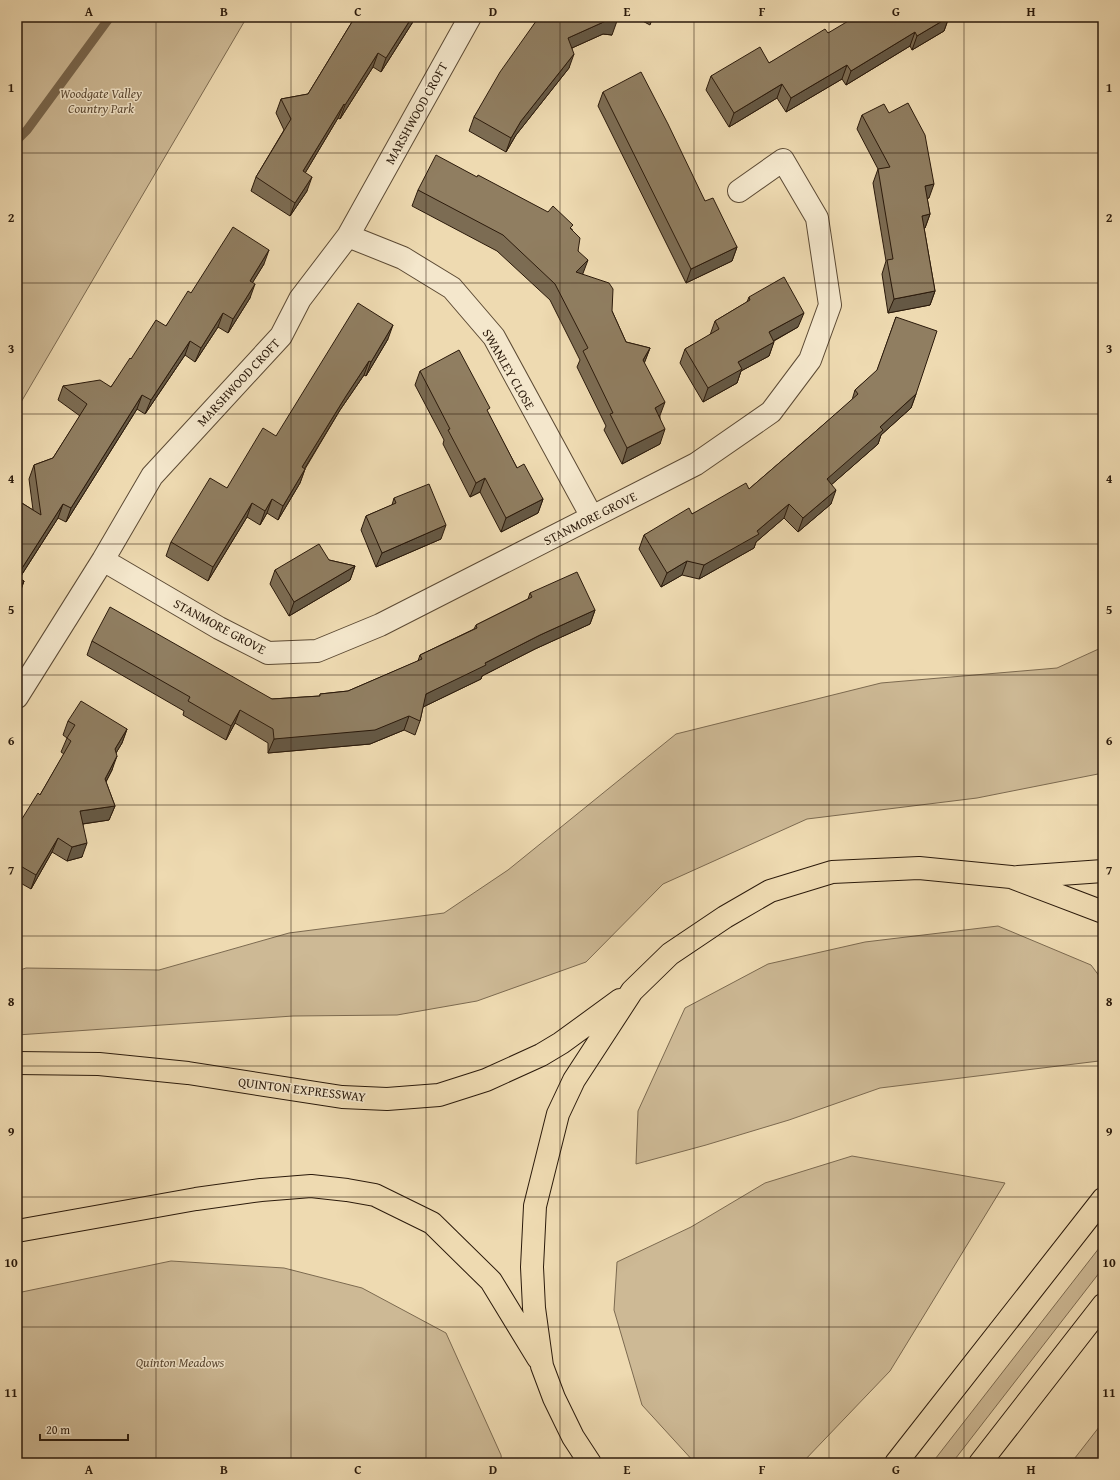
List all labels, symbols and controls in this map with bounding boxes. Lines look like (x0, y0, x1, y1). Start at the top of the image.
text: A (85, 2, 94, 21)
text: B (220, 2, 228, 21)
text: C (354, 2, 362, 21)
text: D (489, 2, 497, 21)
text: E (624, 2, 631, 21)
text: F (759, 2, 766, 21)
text: G (892, 2, 900, 21)
text: H (1026, 2, 1036, 21)
street label: MARSHWOOD CROFT (380, 58, 453, 168)
text: 1 (8, 78, 14, 97)
text: 1 (1106, 78, 1112, 97)
park label: Woodgate Valley Country Park (60, 84, 142, 118)
text: 2 (8, 208, 15, 227)
text: 2 (1106, 208, 1113, 227)
street label: SWANLEY CLOSE (478, 325, 540, 414)
street label: MARSHWOOD CROFT (192, 334, 285, 431)
text: 3 (8, 339, 14, 358)
text: 3 (1106, 339, 1112, 358)
text: 4 (8, 469, 15, 488)
text: 4 (1106, 469, 1113, 488)
street label: STANMORE GROVE (540, 487, 641, 550)
street label: STANMORE GROVE (170, 594, 270, 659)
text: 5 (8, 600, 15, 619)
text: 5 (1106, 600, 1113, 619)
text: 6 (8, 731, 15, 750)
text: 6 (1106, 731, 1113, 750)
text: 7 (8, 861, 15, 880)
text: 7 (1106, 861, 1113, 880)
text: 8 (8, 992, 15, 1011)
text: 8 (1106, 992, 1113, 1011)
street label: QUINTON EXPRESSWAY (237, 1072, 367, 1107)
text: 9 (8, 1122, 15, 1141)
text: 9 (1106, 1122, 1113, 1141)
text: 10 (4, 1253, 18, 1272)
text: 10 (1102, 1253, 1116, 1272)
park label: Quinton Meadows (136, 1353, 225, 1372)
text: 11 (4, 1383, 18, 1402)
text: 11 (1102, 1383, 1116, 1402)
scale bar (40, 1416, 128, 1442)
text: 20 m (46, 1421, 70, 1438)
text: A (85, 1460, 94, 1479)
text: B (220, 1460, 228, 1479)
text: C (354, 1460, 362, 1479)
text: D (489, 1460, 497, 1479)
text: E (624, 1460, 631, 1479)
text: F (759, 1460, 766, 1479)
text: G (892, 1460, 900, 1479)
text: H (1026, 1460, 1036, 1479)

